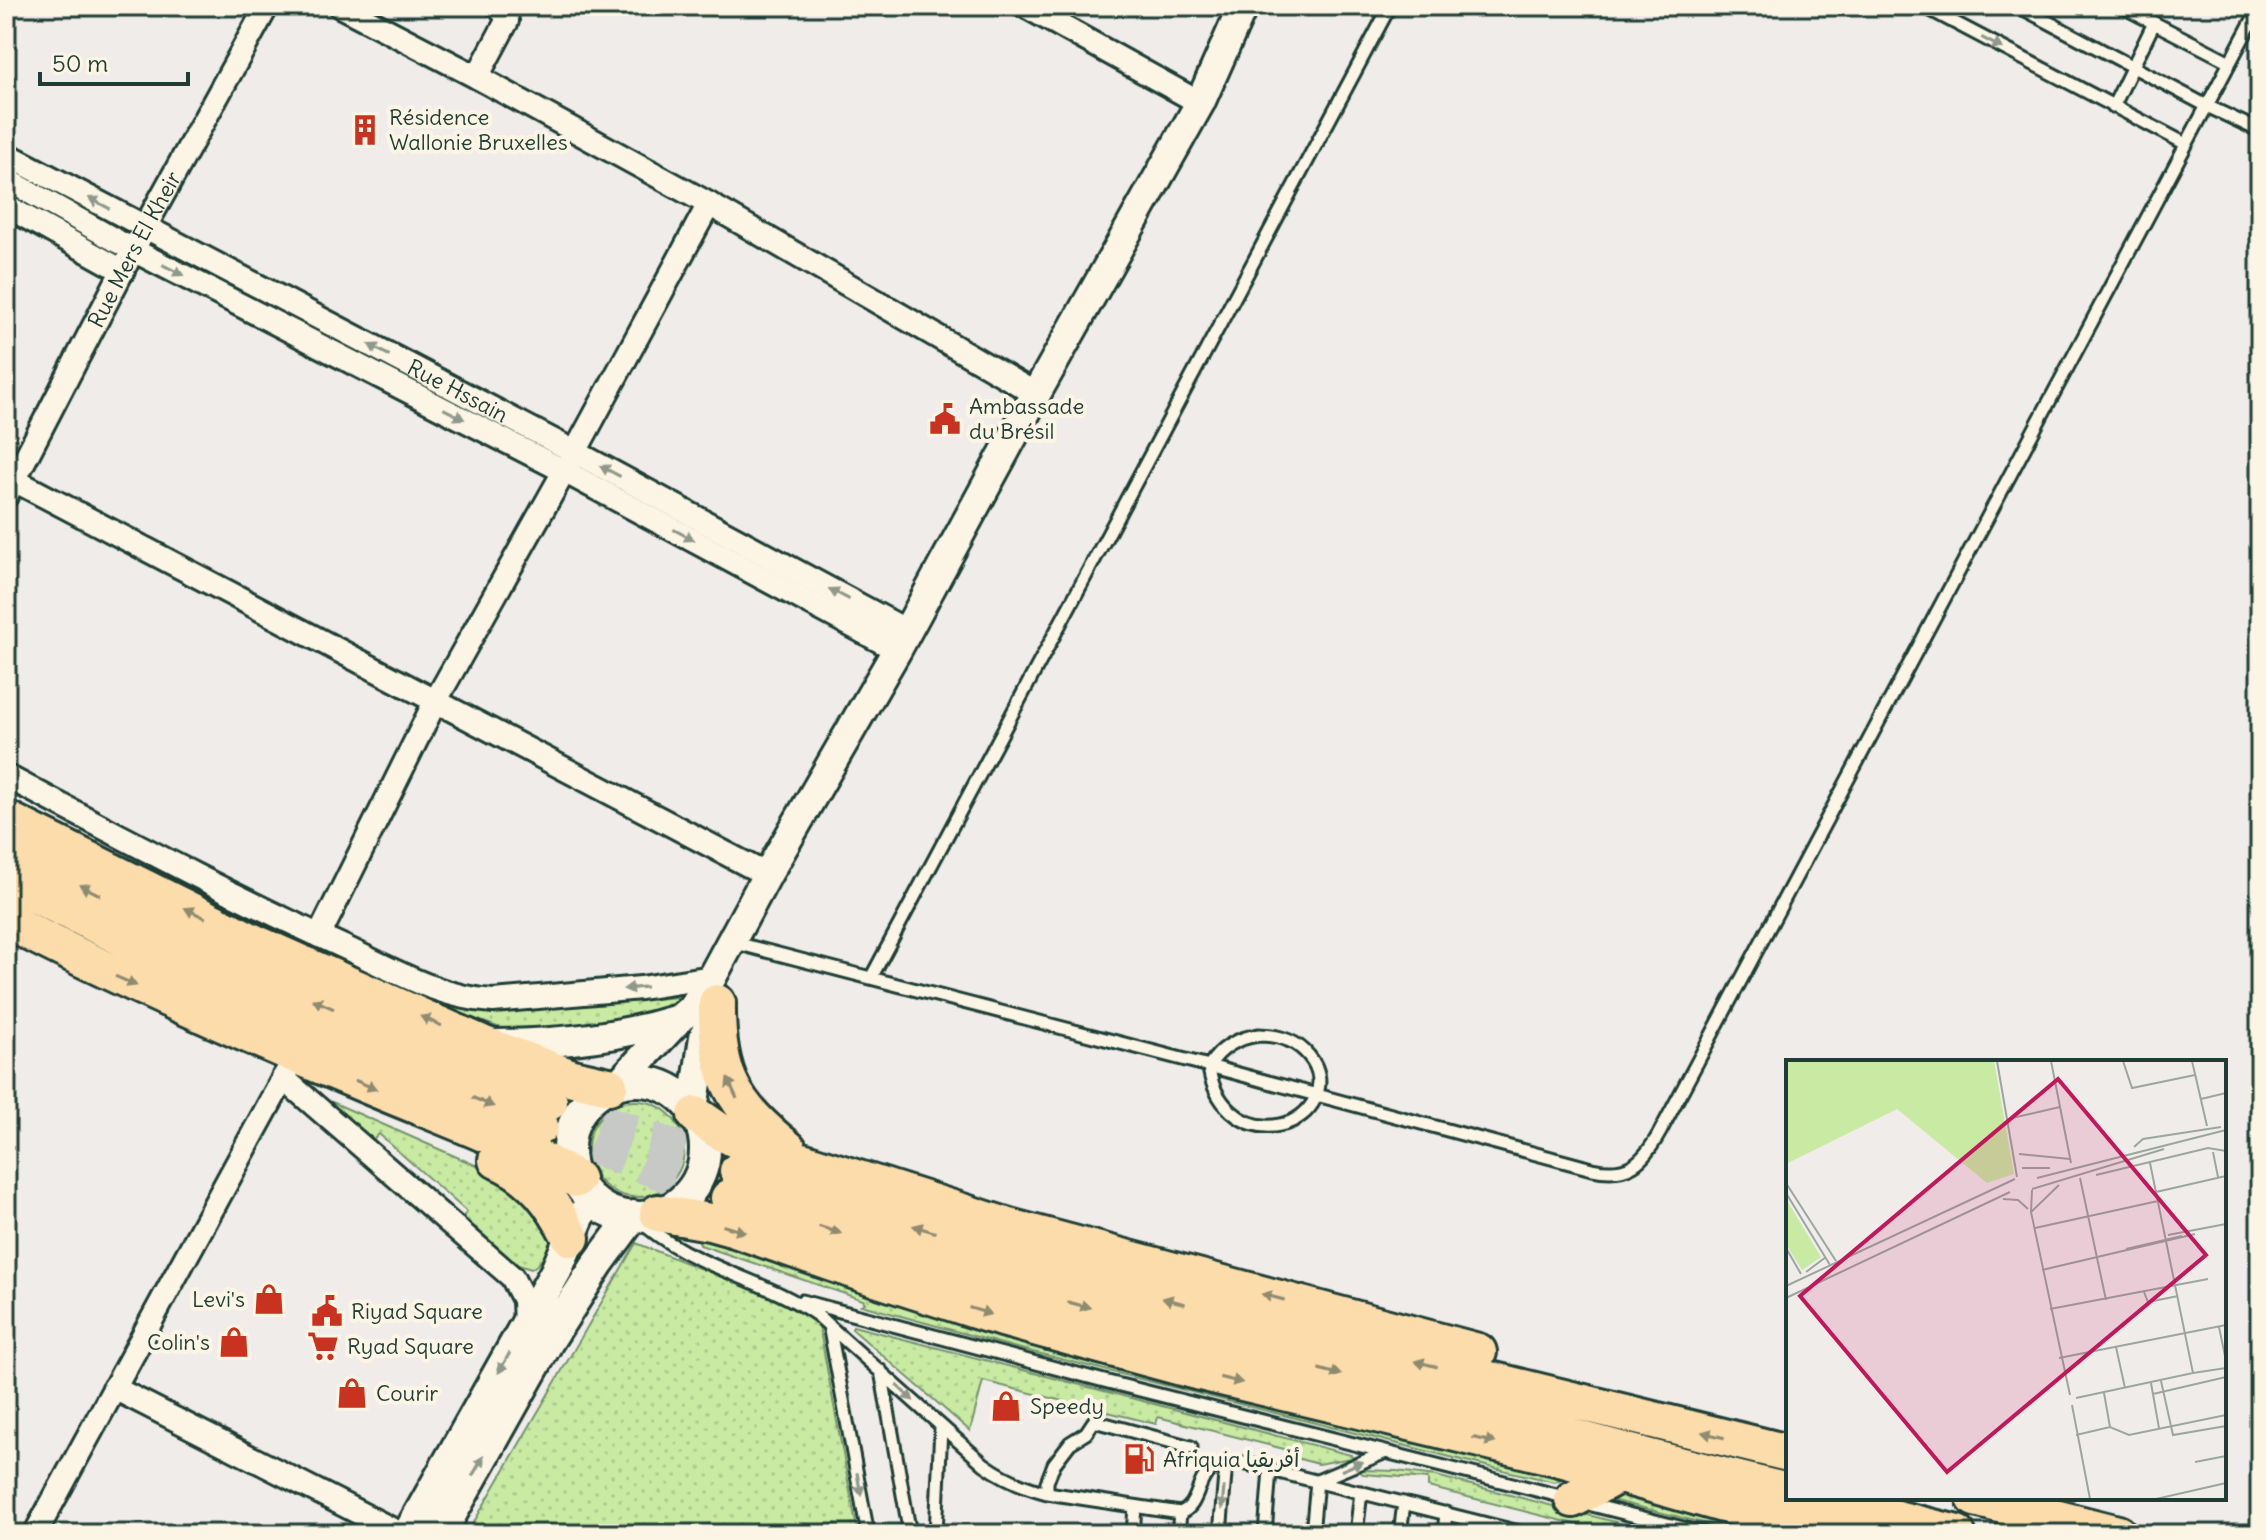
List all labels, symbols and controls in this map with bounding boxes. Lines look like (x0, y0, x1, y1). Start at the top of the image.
one-way arrow (1981, 35, 2003, 49)
scale bar (40, 36, 188, 86)
text: 50 m (52, 48, 108, 78)
place label: Résidence Wallonie Bruxelles (389, 103, 568, 156)
building icon: Résidence Wallonie Bruxelles (348, 113, 382, 147)
street label: Rue Mers El Kheir (82, 166, 187, 332)
one-way arrow (88, 197, 111, 210)
one-way arrow (161, 264, 184, 277)
one-way arrow (368, 343, 391, 356)
street label: Rue Hssain (403, 353, 513, 428)
place label: Ambassade du Brésil (969, 392, 1084, 445)
public building icon: Ambassade du Brésil (928, 402, 962, 436)
one-way arrow (442, 408, 465, 421)
one-way arrow (598, 464, 621, 477)
one-way arrow (673, 528, 695, 542)
one-way arrow (827, 587, 850, 601)
one-way arrow (78, 883, 101, 897)
one-way arrow (183, 906, 206, 920)
one-way arrow (114, 974, 137, 987)
one-way arrow (622, 982, 647, 995)
one-way arrow (312, 997, 335, 1011)
one-way arrow (419, 1015, 443, 1028)
inset map (1786, 1060, 2226, 1500)
one-way arrow (725, 1076, 739, 1100)
one-way arrow (354, 1078, 378, 1091)
one-way arrow (471, 1096, 495, 1109)
one-way arrow (912, 1222, 936, 1235)
one-way arrow (722, 1223, 746, 1236)
one-way arrow (818, 1224, 842, 1237)
shop icon: Levi's (252, 1282, 286, 1316)
place label: Levi's (192, 1285, 245, 1313)
one-way arrow (1261, 1291, 1286, 1303)
public building icon: Riyad Square (310, 1294, 344, 1328)
one-way arrow (1162, 1294, 1186, 1307)
place label: Riyad Square (351, 1297, 483, 1325)
one-way arrow (1067, 1299, 1092, 1312)
one-way arrow (969, 1306, 993, 1318)
shop icon: Colin's (217, 1325, 251, 1359)
place label: Colin's (147, 1328, 210, 1356)
supermarket icon: Ryad Square (306, 1329, 340, 1363)
place label: Ryad Square (347, 1332, 474, 1360)
one-way arrow (497, 1352, 511, 1374)
one-way arrow (1414, 1358, 1439, 1370)
one-way arrow (1318, 1366, 1343, 1378)
one-way arrow (1219, 1374, 1244, 1386)
shop icon: Courir (335, 1376, 369, 1410)
place label: Courir (376, 1379, 438, 1407)
one-way arrow (895, 1384, 914, 1402)
shop icon: Speedy (989, 1389, 1023, 1423)
place label: Speedy (1030, 1392, 1104, 1420)
one-way arrow (1700, 1428, 1725, 1441)
one-way arrow (1472, 1435, 1497, 1447)
fuel station icon: Afriquia أفريقيا (1122, 1442, 1156, 1476)
place label: Afriquia أفريقيا (1163, 1445, 1300, 1473)
one-way arrow (471, 1455, 485, 1477)
one-way arrow (1340, 1460, 1364, 1473)
one-way arrow (853, 1471, 865, 1496)
one-way arrow (1216, 1486, 1229, 1511)

